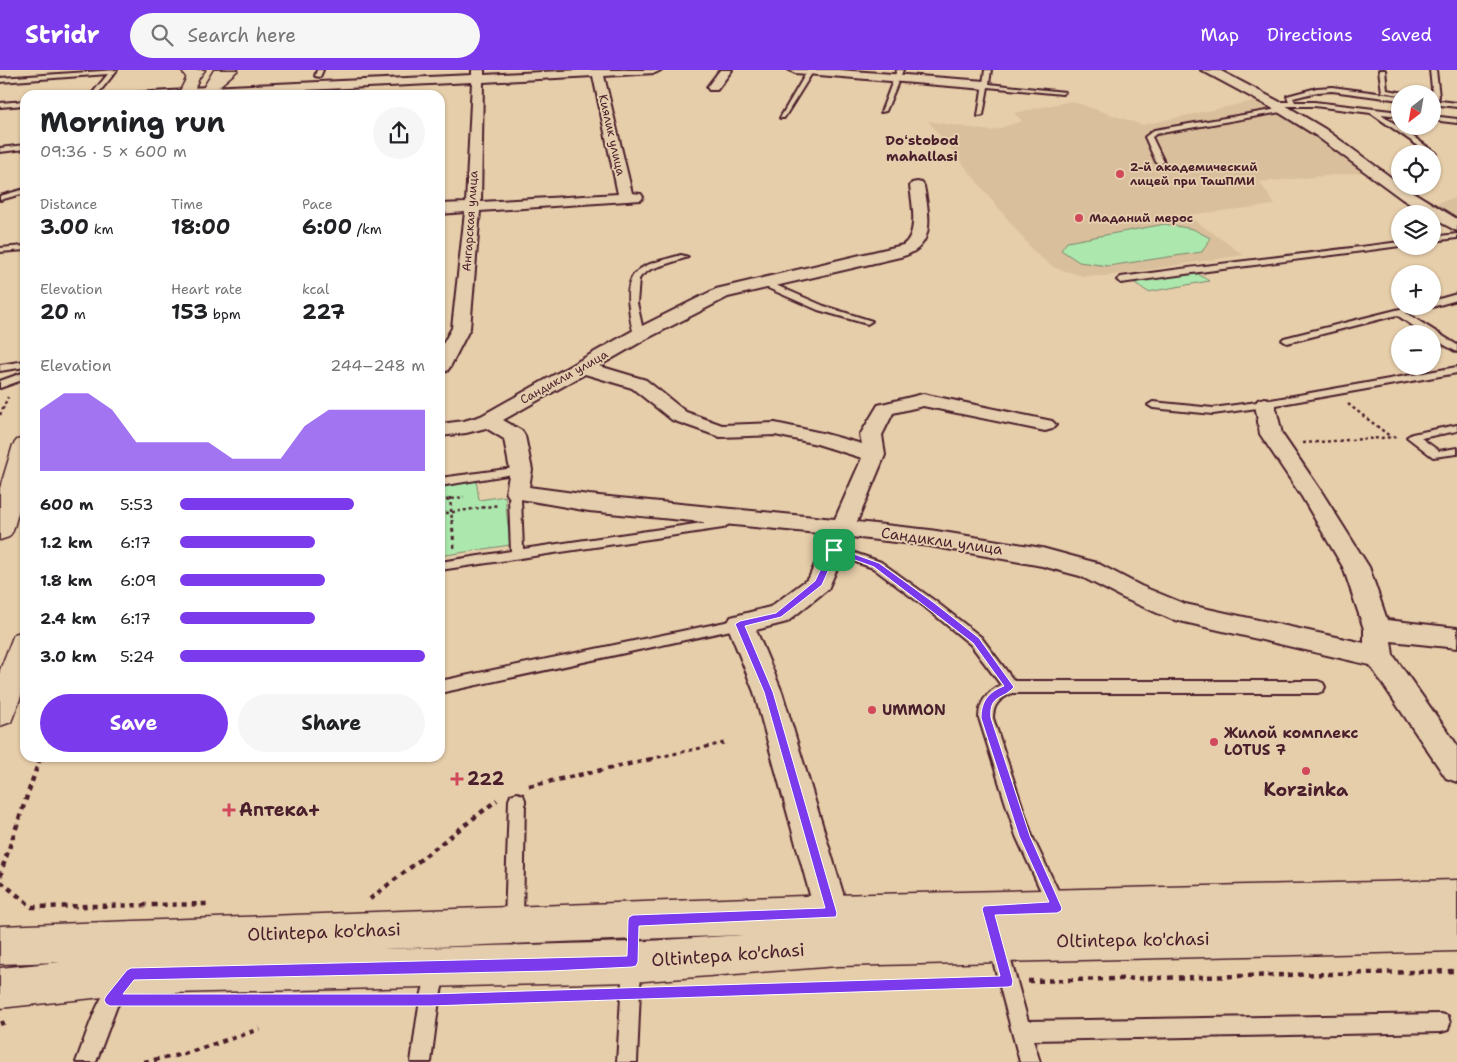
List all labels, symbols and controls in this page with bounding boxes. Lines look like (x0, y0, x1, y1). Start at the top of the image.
search box (130, 13, 480, 58)
text: Stridr (25, 19, 100, 51)
icon: search (148, 21, 176, 49)
text: Search here (188, 23, 296, 48)
text: Map (1201, 23, 1239, 47)
text: Directions (1267, 23, 1353, 47)
text: Saved (1381, 23, 1432, 47)
north arrow (1391, 85, 1441, 135)
map controls (1391, 85, 1441, 375)
street label: Киялик улица (595, 93, 629, 178)
text: Morning run (40, 103, 225, 141)
button: share (373, 107, 425, 159)
district label: Doʻstobod mahallasi (885, 131, 959, 165)
text: 09:36 · 5 × 600 m (40, 141, 187, 162)
button: locate (1391, 145, 1441, 195)
place label: 2-й академический лицей при ТашПМИ (1130, 159, 1258, 189)
marker: 2-й академический лицей при ТашПМИ (1114, 168, 1126, 180)
street label: Ангарская улица (458, 170, 482, 272)
text: Distance (40, 195, 97, 213)
text: Time (171, 195, 203, 213)
text: Pace (302, 195, 333, 213)
button: layers (1391, 205, 1441, 255)
place label: Маданий мерос (1089, 210, 1193, 226)
marker: Маданий мерос (1073, 212, 1085, 224)
text: 3.00 (40, 213, 89, 241)
text: 18:00 (171, 213, 231, 241)
text: 6:00 (302, 213, 352, 241)
text: km (89, 220, 114, 238)
text: /km (352, 220, 382, 238)
button: + (1391, 265, 1441, 315)
text: Elevation (40, 280, 103, 298)
text: Heart rate (171, 280, 242, 298)
text: kcal (302, 280, 329, 298)
text: 20 (40, 298, 69, 326)
text: 153 (171, 298, 208, 326)
text: 227 (302, 298, 345, 326)
text: m (69, 305, 86, 323)
text: bpm (208, 305, 241, 323)
button: − (1391, 325, 1441, 375)
street label: Сандикли улица (517, 346, 611, 408)
text: Elevation (40, 355, 112, 376)
text: 244–248 m (330, 355, 425, 376)
text: 600 m (40, 494, 94, 515)
text: 5:53 (120, 494, 154, 515)
street label: Сандикли улица (880, 523, 1005, 560)
pin (813, 529, 855, 571)
text: 1.2 km (40, 532, 93, 553)
text: 6:17 (120, 532, 151, 553)
icon: arrive (820, 536, 848, 564)
text: 1.8 km (40, 570, 92, 591)
text: 6:09 (120, 570, 156, 591)
text: 2.4 km (40, 608, 96, 629)
text: 6:17 (120, 608, 151, 629)
text: 3.0 km (40, 646, 96, 667)
text: 5:24 (120, 646, 154, 667)
button: Save (40, 694, 228, 752)
button: Share (238, 694, 425, 752)
place label: UMMON (882, 700, 946, 720)
marker: UMMON (866, 704, 878, 716)
place label: Жилой комплекс LOTUS 7 (1224, 723, 1358, 760)
marker: Жилой комплекс LOTUS 7 (1208, 736, 1220, 748)
marker: Korzinka (1300, 765, 1312, 777)
place label: 222 (467, 767, 505, 791)
marker: 222 (451, 773, 463, 785)
place label: Korzinka (1264, 778, 1349, 802)
place label: Аптека+ (239, 798, 321, 822)
marker: Аптека+ (223, 804, 235, 816)
street label: Oltintepa ko'chasi (247, 917, 401, 947)
street label: Oltintepa ko'chasi (1056, 927, 1210, 953)
street label: Oltintepa ko'chasi (650, 938, 806, 972)

